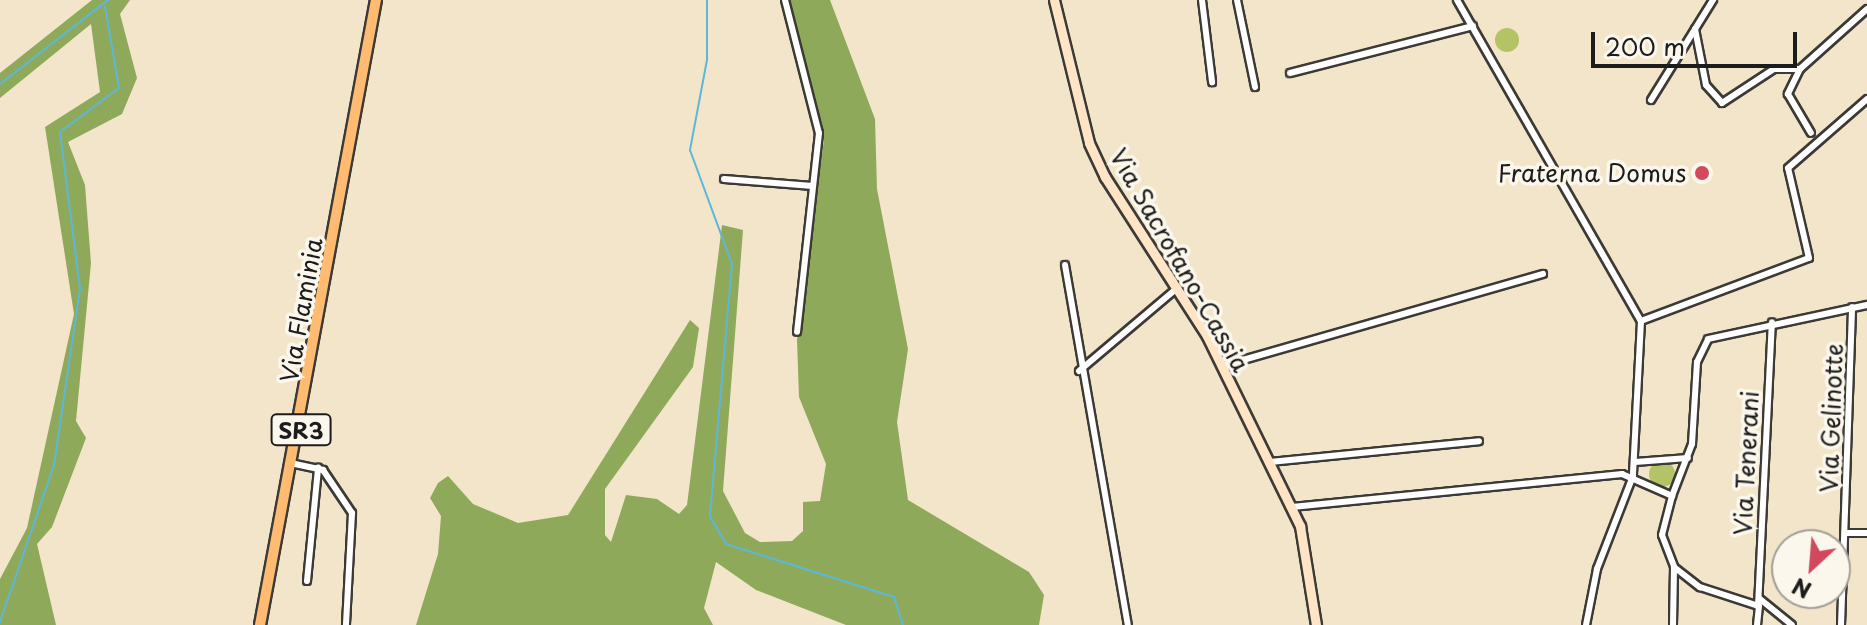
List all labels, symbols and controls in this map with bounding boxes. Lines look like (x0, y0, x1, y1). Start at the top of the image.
scale bar (1595, 16, 1801, 66)
text: 200 m (1605, 28, 1685, 64)
street label: Via Sacrofano-Cassia (1105, 144, 1255, 376)
place label: Fraterna Domus (1496, 159, 1686, 187)
marker: Fraterna Domus (1693, 164, 1711, 182)
street label: Via Flaminia (274, 236, 328, 384)
street label: Via Gelinotte (1814, 343, 1848, 493)
street label: Via Tenerani (1728, 390, 1764, 536)
road number: SR3 (269, 412, 333, 448)
north arrow (1771, 529, 1851, 609)
text: N (1786, 571, 1816, 608)

